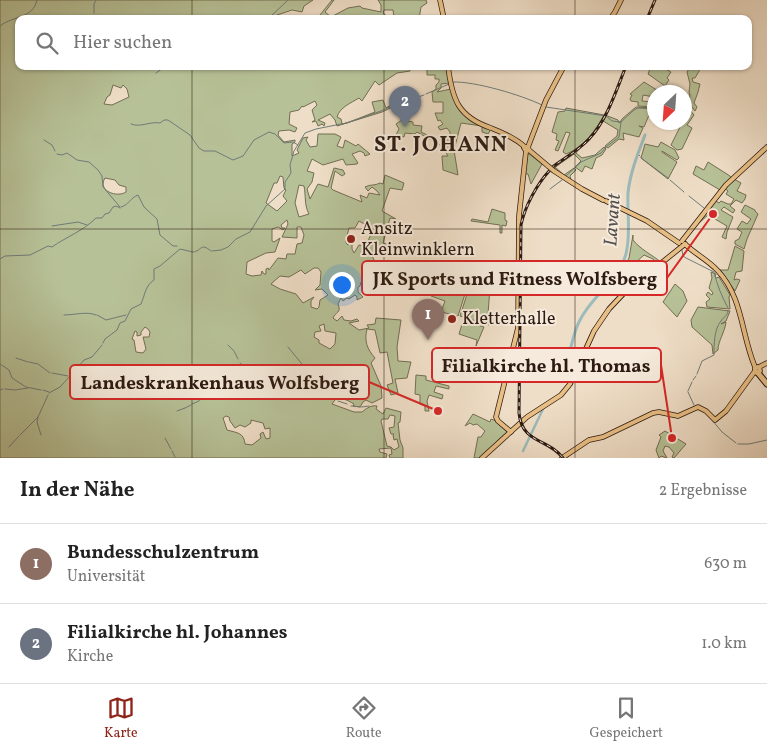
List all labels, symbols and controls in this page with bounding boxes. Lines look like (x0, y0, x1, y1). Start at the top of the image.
search box (15, 15, 752, 70)
icon: search (33, 29, 61, 57)
text: Hier suchen (73, 30, 172, 56)
north arrow (647, 85, 692, 130)
pin: 2 (389, 86, 421, 127)
district label: ST. JOHANN (374, 130, 508, 161)
water label: Lavant (598, 192, 628, 247)
place label: Ansitz Kleinwinklern (361, 217, 475, 263)
marker: Ansitz Kleinwinklern (345, 233, 357, 245)
callout: JK Sports und Fitness Wolfsberg (362, 261, 667, 295)
text: JK Sports und Fitness Wolfsberg (372, 267, 657, 293)
your location (329, 272, 355, 298)
pin: 1 (412, 299, 444, 340)
place label: Kletterhalle (462, 307, 555, 332)
marker: Kletterhalle (446, 313, 458, 325)
callout: Filialkirche hl. Thomas (432, 348, 661, 382)
text: Filialkirche hl. Thomas (442, 354, 651, 380)
callout: Landeskrankenhaus Wolfsberg (70, 365, 369, 399)
text: Landeskrankenhaus Wolfsberg (81, 371, 359, 397)
text: In der Nähe (20, 476, 135, 505)
text: 2 Ergebnisse (659, 480, 747, 502)
text: Bundesschulzentrum (67, 540, 259, 566)
text: 1 (33, 553, 39, 575)
text: 630 m (704, 553, 747, 575)
text: Universität (67, 566, 145, 588)
text: Filialkirche hl. Johannes (67, 620, 287, 646)
text: 2 (32, 633, 40, 655)
text: 1.0 km (701, 633, 747, 655)
text: Kirche (67, 646, 113, 668)
tab: Karte (104, 694, 138, 743)
tab: Route (346, 694, 382, 743)
tab: Gespeichert (590, 694, 663, 743)

